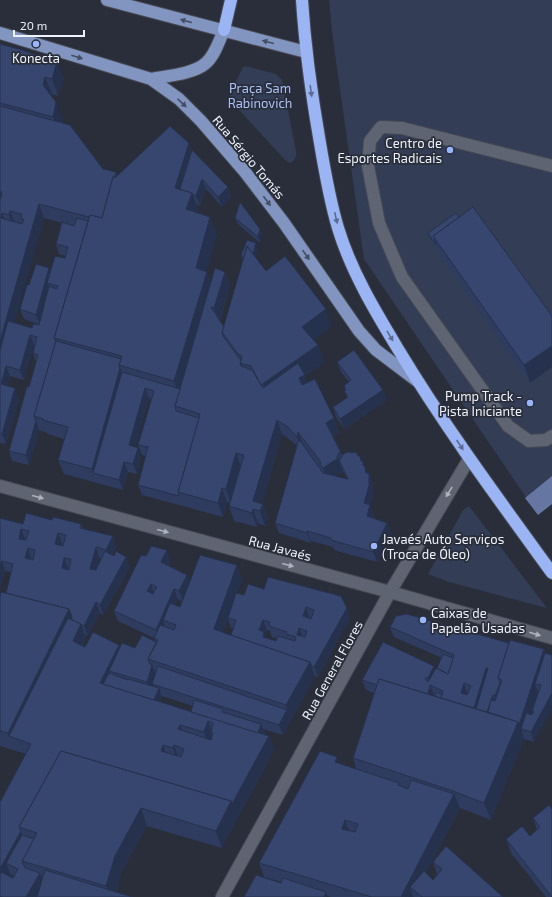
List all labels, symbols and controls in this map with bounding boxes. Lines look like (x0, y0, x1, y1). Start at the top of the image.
scale bar (14, 12, 84, 38)
one-way arrow (180, 17, 192, 23)
text: 20 m (20, 18, 47, 32)
marker: Konecta (31, 39, 41, 49)
one-way arrow (262, 39, 274, 45)
place label: Konecta (12, 50, 60, 66)
one-way arrow (72, 54, 84, 60)
park label: Praça Sam Rabinovich (228, 80, 292, 111)
one-way arrow (308, 85, 314, 97)
one-way arrow (177, 98, 187, 108)
street label: Rua Sérgio Tomás (209, 112, 289, 202)
place label: Centro de Esportes Radicais (337, 135, 442, 166)
marker: Centro de Esportes Radicais (445, 145, 455, 155)
one-way arrow (263, 196, 271, 206)
one-way arrow (333, 212, 339, 224)
one-way arrow (302, 249, 310, 260)
one-way arrow (386, 331, 394, 341)
place label: Pump Track - Pista Iniciante (439, 388, 522, 419)
marker: Pump Track - Pista Iniciante (525, 398, 535, 408)
one-way arrow (456, 440, 464, 450)
one-way arrow (446, 486, 453, 498)
one-way arrow (31, 494, 44, 500)
one-way arrow (157, 528, 169, 534)
place label: Javaés Auto Serviços (Troca de Óleo) (382, 531, 504, 562)
street label: Rua Javaés (247, 532, 313, 564)
marker: Javaés Auto Serviços (Troca de Óleo) (369, 541, 379, 551)
one-way arrow (283, 562, 295, 568)
place label: Caixas de Papelão Usadas (431, 605, 525, 636)
marker: Caixas de Papelão Usadas (418, 615, 428, 625)
street label: Rua General Flores (298, 618, 366, 722)
one-way arrow (529, 631, 541, 637)

